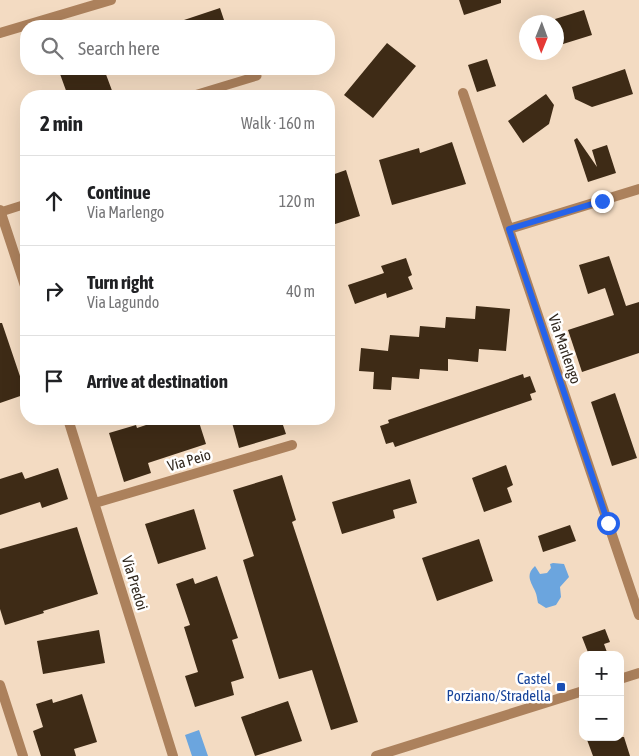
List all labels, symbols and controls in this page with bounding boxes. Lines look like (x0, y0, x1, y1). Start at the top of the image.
north arrow (519, 15, 564, 60)
search box (20, 20, 335, 75)
icon: search (38, 34, 66, 62)
text: Search here (78, 37, 160, 59)
text: 2 min (40, 111, 83, 135)
text: Walk · 160 m (241, 114, 315, 132)
text: Continue (87, 181, 151, 203)
icon: ahead (40, 187, 68, 215)
route end (591, 190, 614, 213)
text: 120 m (279, 192, 315, 210)
text: Via Marlengo (87, 203, 164, 221)
text: Turn right (87, 271, 154, 293)
icon: right (40, 277, 68, 305)
text: 40 m (286, 282, 315, 300)
text: Via Lagundo (87, 293, 159, 311)
street label: Via Marlengo (545, 312, 585, 386)
icon: arrive (40, 367, 68, 395)
text: Arrive at destination (87, 370, 228, 392)
street label: Via Peio (165, 446, 213, 474)
route start (597, 512, 620, 535)
street label: Via Predoi (119, 554, 151, 612)
map controls (579, 651, 624, 741)
button: + (579, 651, 624, 696)
place label: Castel Porziano/Stradella (447, 670, 551, 704)
marker: Castel Porziano/Stradella (555, 681, 567, 693)
button: − (579, 696, 624, 741)

